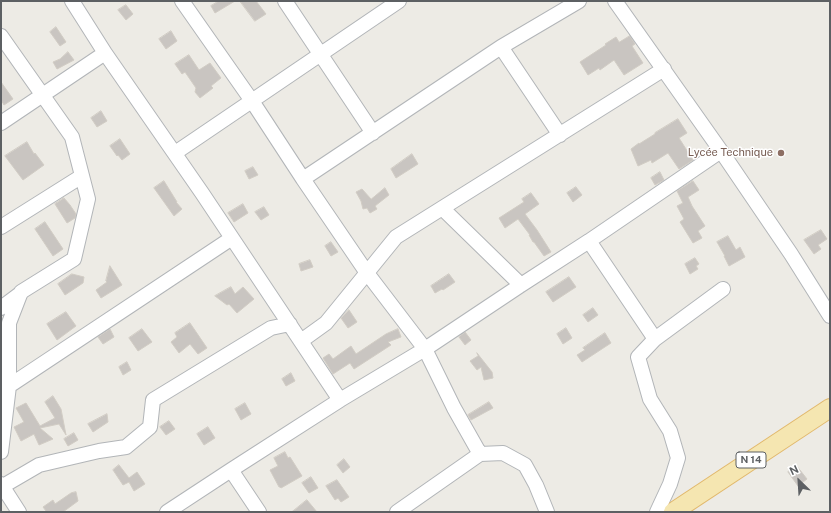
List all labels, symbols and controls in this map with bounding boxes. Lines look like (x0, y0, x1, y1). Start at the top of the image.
place label: Lycée Technique (688, 146, 773, 160)
marker: Lycée Technique (776, 148, 786, 158)
road number: N 14 (736, 452, 766, 468)
north arrow (779, 461, 819, 501)
text: N (787, 463, 800, 477)

